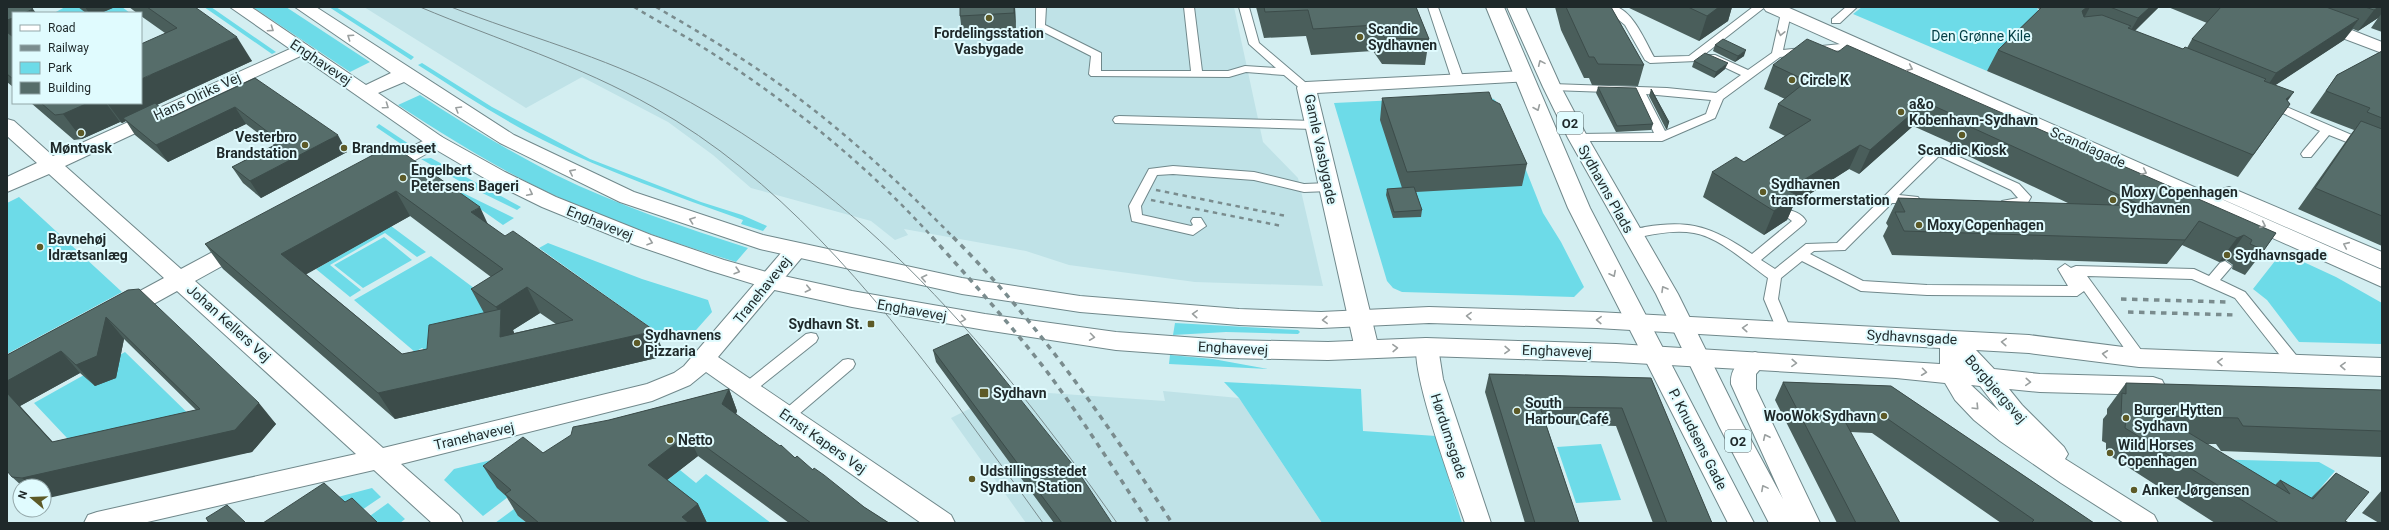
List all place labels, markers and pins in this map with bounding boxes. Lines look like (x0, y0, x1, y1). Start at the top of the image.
marker: Fordelingsstation Vasbygade (984, 13, 994, 23)
place label: Scandic Sydhavnen (1368, 21, 1437, 53)
place label: Fordelingsstation Vasbygade (934, 25, 1044, 57)
marker: Scandic Sydhavnen (1355, 32, 1365, 42)
place label: Circle K (1800, 72, 1849, 88)
marker: Circle K (1787, 75, 1797, 85)
place label: a&o Kobenhavn-Sydhavn (1909, 96, 2038, 128)
marker: a&o Kobenhavn-Sydhavn (1896, 107, 1906, 117)
marker: Møntvask (76, 128, 86, 138)
place label: Vesterbro Brandstation (216, 129, 297, 161)
marker: Scandic Kiosk (1957, 130, 1967, 140)
place label: Møntvask (50, 140, 112, 156)
marker: Vesterbro Brandstation (300, 140, 310, 150)
place label: Brandmuseet (352, 140, 436, 156)
place label: Scandic Kiosk (1918, 142, 2007, 158)
marker: Brandmuseet (339, 143, 349, 153)
place label: Engelbert Petersens Bageri (411, 162, 519, 194)
marker: Engelbert Petersens Bageri (398, 173, 408, 183)
place label: Sydhavnen transformerstation (1771, 176, 1890, 208)
place label: Moxy Copenhagen Sydhavnen (2121, 184, 2238, 216)
marker: Sydhavnen transformerstation (1758, 187, 1768, 197)
marker: Moxy Copenhagen Sydhavnen (2108, 195, 2118, 205)
place label: Moxy Copenhagen (1927, 217, 2044, 233)
marker: Moxy Copenhagen (1914, 220, 1924, 230)
place label: Bavnehøj Idrætsanlæg (48, 231, 128, 263)
marker: Bavnehøj Idrætsanlæg (35, 242, 45, 252)
place label: Sydhavnsgade (2235, 247, 2327, 263)
marker: Sydhavnsgade (2222, 250, 2232, 260)
place label: Sydhavn St. (788, 316, 863, 332)
marker: Sydhavn St. (866, 319, 876, 329)
place label: Sydhavnens Pizzaria (645, 327, 721, 359)
marker: Sydhavnens Pizzaria (632, 338, 642, 348)
place label: Sydhavn (993, 385, 1047, 401)
marker: Sydhavn (978, 387, 990, 399)
place label: South Harbour Café (1525, 395, 1609, 427)
place label: Burger Hytten Sydhavn (2134, 402, 2222, 434)
marker: South Harbour Café (1512, 406, 1522, 416)
place label: WooWok Sydhavn (1764, 408, 1876, 424)
marker: WooWok Sydhavn (1879, 411, 1889, 421)
marker: Burger Hytten Sydhavn (2121, 413, 2131, 423)
place label: Netto (678, 432, 713, 448)
marker: Netto (665, 435, 675, 445)
place label: Wild Horses Copenhagen (2118, 437, 2197, 469)
marker: Wild Horses Copenhagen (2105, 448, 2115, 458)
place label: Udstillingsstedet Sydhavn Station (980, 463, 1087, 495)
marker: Udstillingsstedet Sydhavn Station (967, 474, 977, 484)
place label: Anker Jørgensen (2142, 482, 2249, 498)
marker: Anker Jørgensen (2129, 485, 2139, 495)

